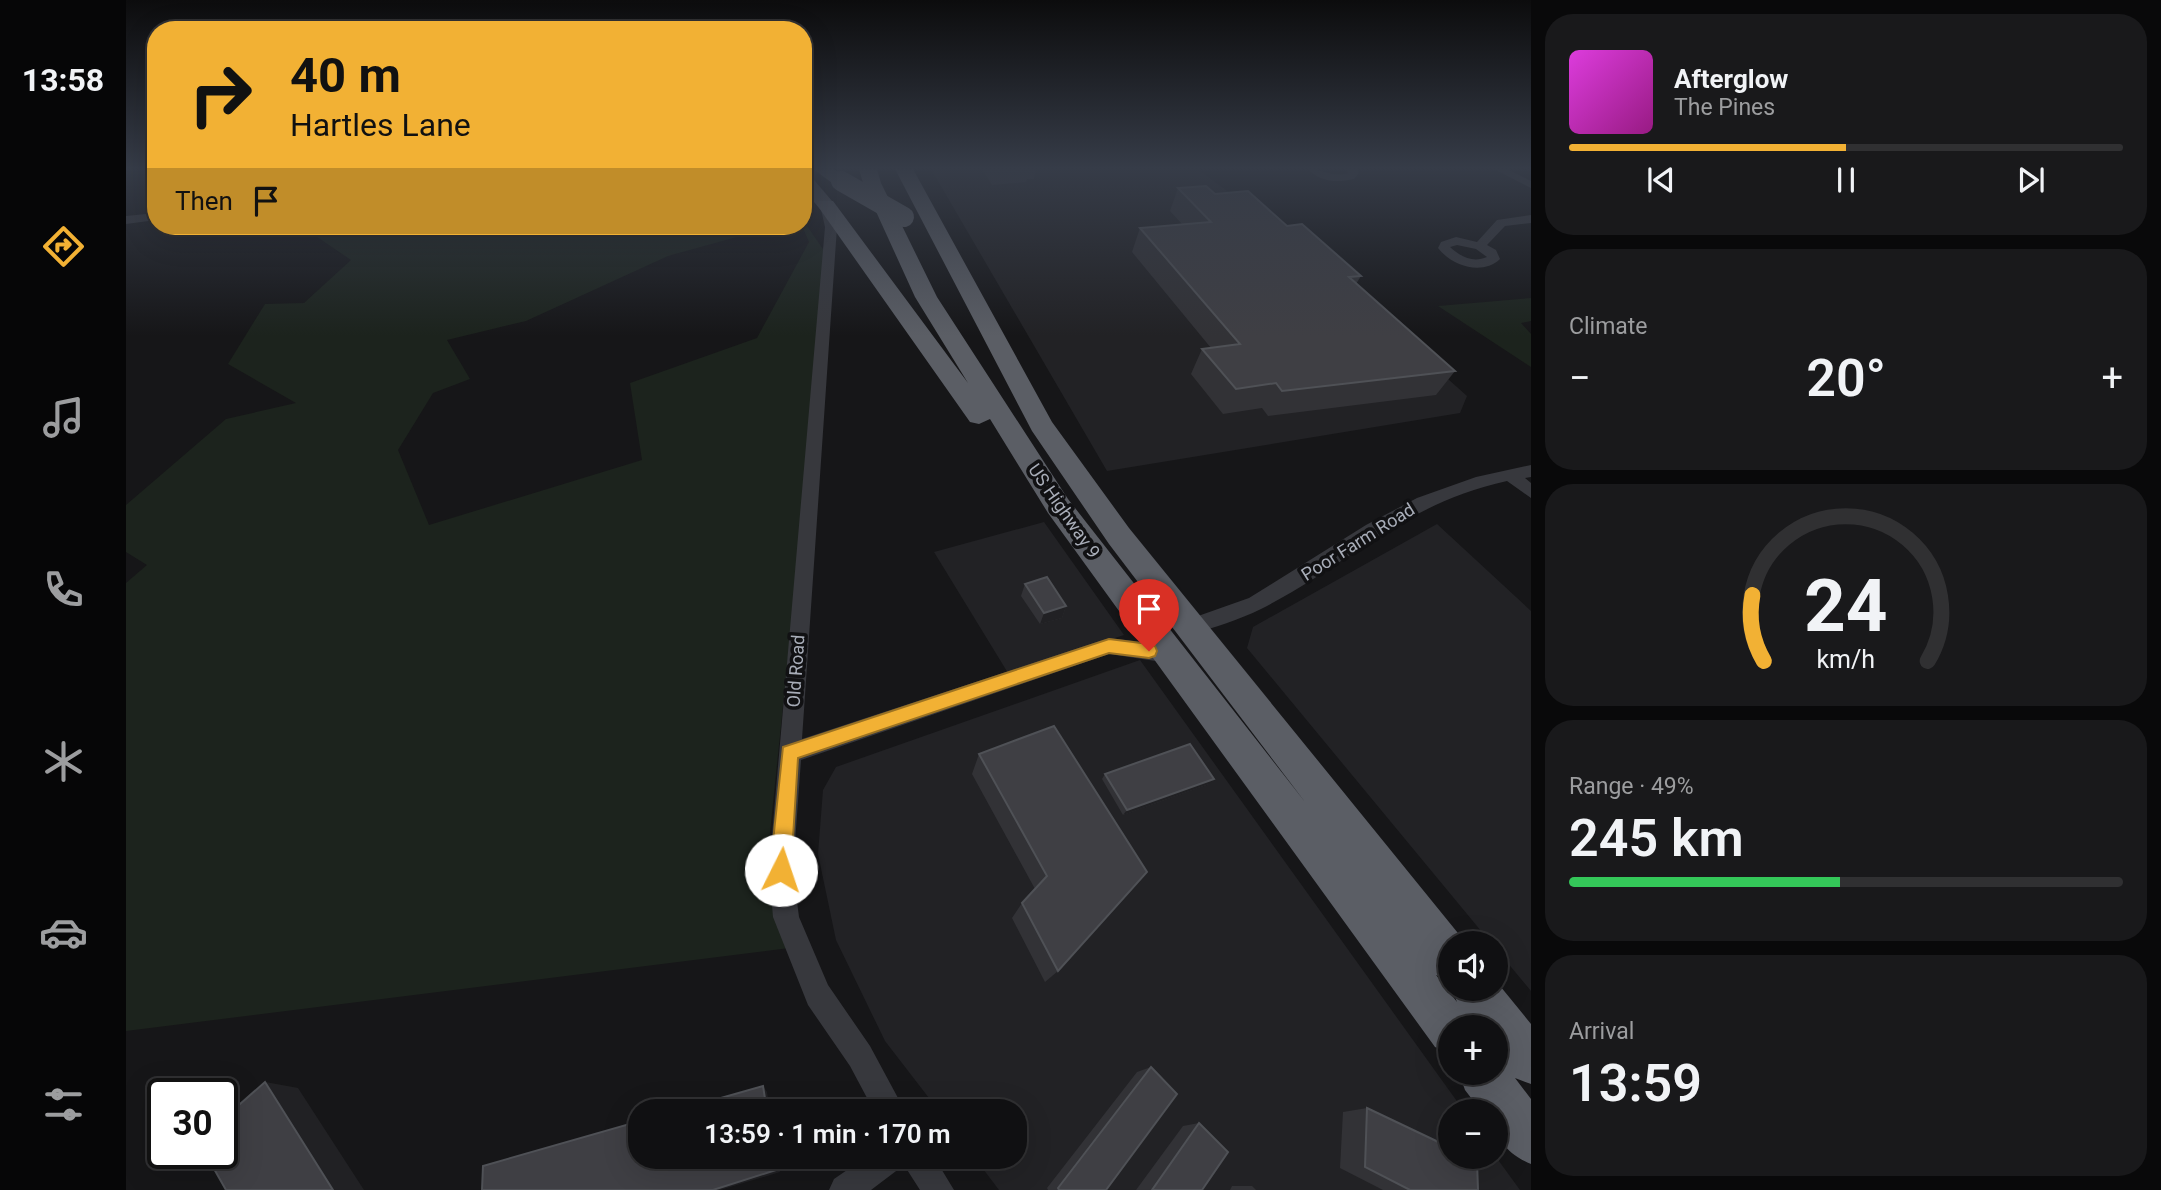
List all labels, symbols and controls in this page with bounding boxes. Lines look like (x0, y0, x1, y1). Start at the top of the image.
text: 40 m (290, 47, 401, 104)
icon: right (175, 49, 266, 140)
text: 13:58 (22, 61, 104, 99)
text: Afterglow (1674, 64, 1788, 94)
text: The Pines (1674, 94, 1775, 121)
text: Hartles Lane (290, 106, 471, 144)
icon: previous (1642, 161, 1680, 199)
icon: pause (1827, 161, 1865, 199)
icon: next (2012, 161, 2050, 199)
icon: arrive (247, 182, 285, 220)
text: Then (175, 186, 233, 216)
icon: directions (39, 222, 88, 271)
text: Climate (1569, 313, 1648, 340)
text: 20° (1806, 348, 1886, 409)
text: − (1569, 356, 1591, 400)
text: + (2101, 356, 2123, 400)
icon: music (39, 393, 88, 442)
street label: US Highway 9 (1024, 459, 1105, 562)
street label: Poor Farm Road (1297, 498, 1418, 585)
text: 24 (1804, 563, 1888, 649)
icon: phone (39, 565, 88, 614)
pin (1119, 579, 1179, 651)
icon: arrive (1130, 590, 1168, 628)
street label: Old Road (782, 634, 809, 708)
text: km/h (1817, 645, 1875, 674)
icon: climate (39, 737, 88, 786)
text: Range · 49% (1569, 773, 1694, 800)
text: 245 km (1569, 808, 1744, 869)
position arrow (744, 833, 818, 907)
icon: car (39, 908, 88, 957)
map controls (1438, 931, 1508, 1169)
button: sound (1438, 931, 1508, 1001)
button: + (1438, 1015, 1508, 1085)
text: Arrival (1569, 1018, 1634, 1045)
text: 13:59 (1569, 1053, 1702, 1114)
speed limit sign: 30 (147, 1078, 238, 1169)
icon: filters (39, 1080, 88, 1129)
button: − (1438, 1099, 1508, 1169)
text: 13:59 · 1 min · 170 m (704, 1119, 951, 1149)

